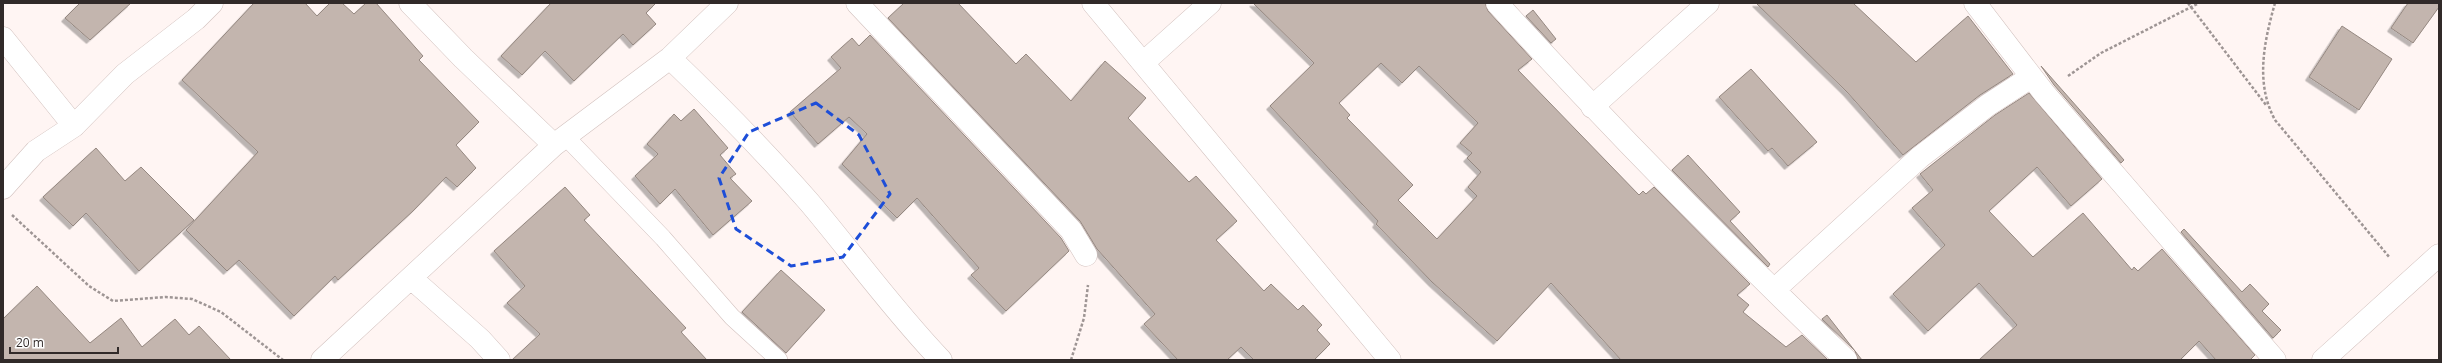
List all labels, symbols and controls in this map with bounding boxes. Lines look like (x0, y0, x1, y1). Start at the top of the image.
scale bar (10, 329, 118, 355)
text: 20 m (16, 334, 44, 351)

